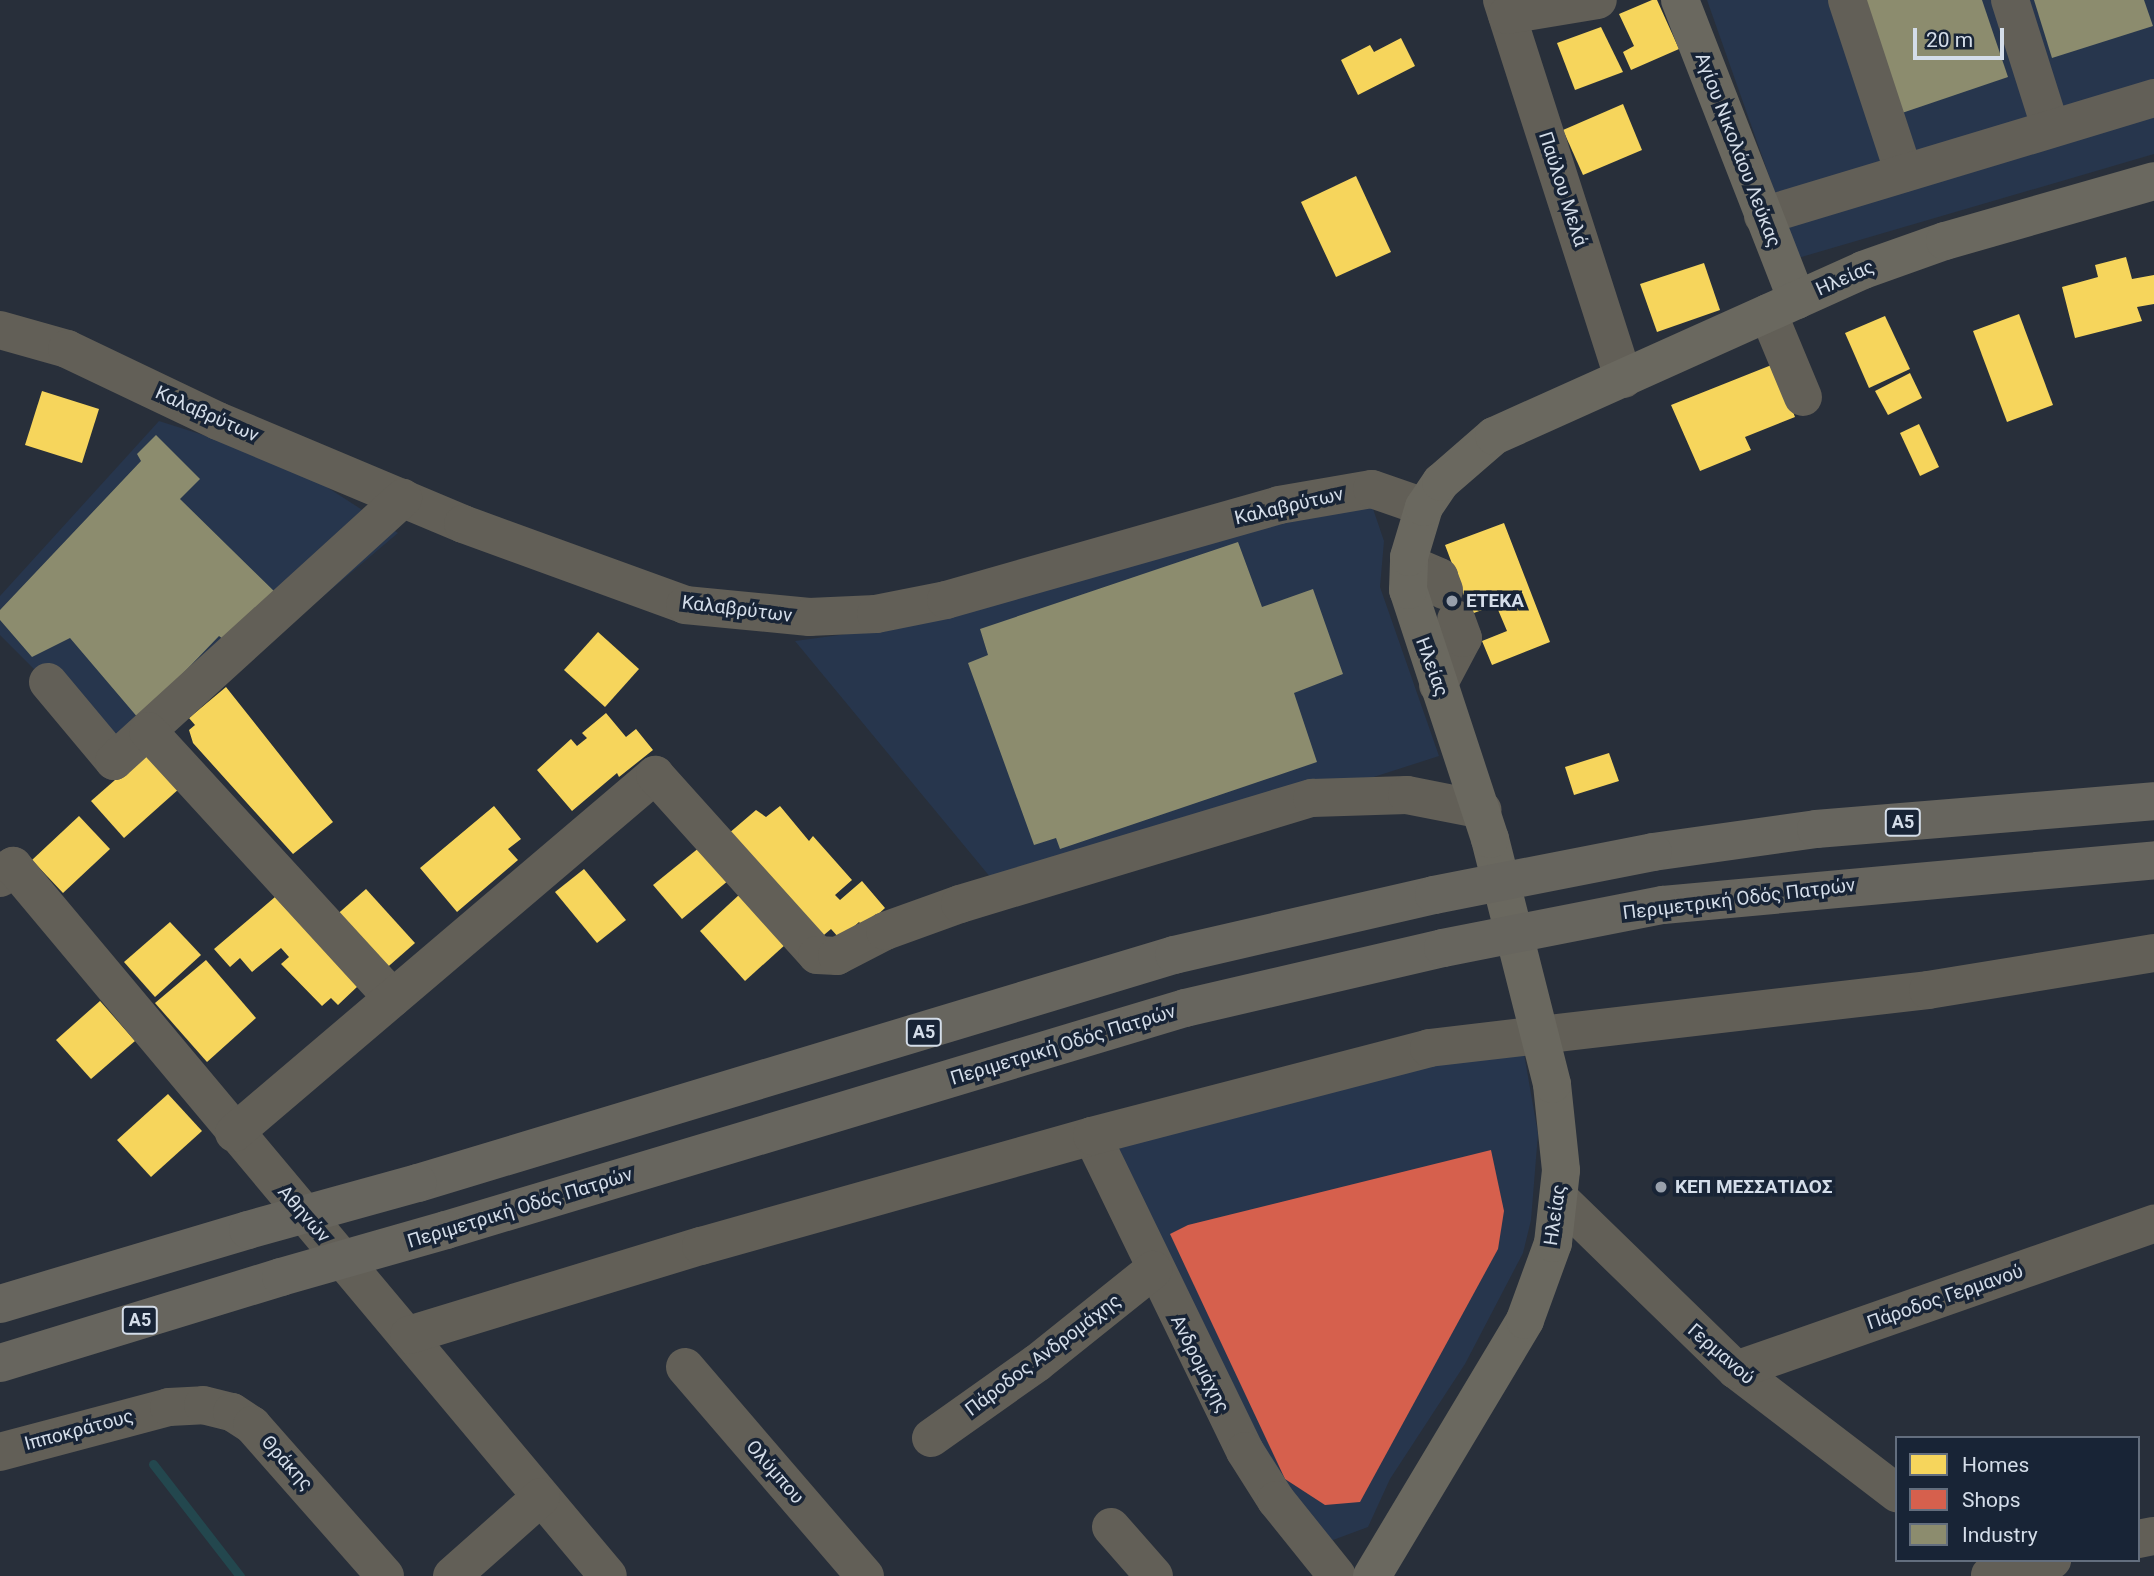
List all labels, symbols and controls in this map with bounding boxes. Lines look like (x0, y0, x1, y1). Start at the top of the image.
scale bar (1916, 14, 2007, 58)
text: 20 m (1926, 28, 1973, 52)
street label: Αγίου Νικολάου Λεύκας (1690, 50, 1786, 250)
street label: Παύλου Μελά (1534, 129, 1592, 249)
street label: Ηλείας (1812, 255, 1878, 301)
street label: Καλαβρύτων (152, 381, 262, 447)
street label: Καλαβρύτων (1232, 482, 1346, 530)
place label: ΕΤΕΚΑ (1466, 590, 1524, 612)
street label: Καλαβρύτων (681, 591, 793, 627)
marker: ΕΤΕΚΑ (1444, 593, 1460, 609)
street label: Ηλείας (1411, 634, 1453, 700)
road number: Α5 (1884, 808, 1922, 836)
street label: Περιμετρική Οδός Πατρών (1621, 873, 1857, 925)
street label: Περιμετρική Οδός Πατρών (948, 1000, 1178, 1090)
road number: Α5 (905, 1017, 943, 1046)
street label: Περιμετρική Οδός Πατρών (405, 1163, 635, 1253)
place label: ΚΕΠ ΜΕΣΣΑΤΙΔΟΣ (1675, 1176, 1832, 1198)
marker: ΚΕΠ ΜΕΣΣΑΤΙΔΟΣ (1653, 1179, 1669, 1195)
street label: Αθηνών (273, 1181, 335, 1247)
street label: Ηλείας (1539, 1183, 1571, 1247)
street label: Πάροδος Γερμανού (1864, 1260, 2026, 1334)
street label: Πάροδος Ανδρομάχης (961, 1289, 1125, 1421)
road number: Α5 (121, 1306, 159, 1335)
street label: Ανδρομάχης (1166, 1311, 1234, 1417)
street label: Γερμανού (1683, 1319, 1759, 1389)
street label: Ιπποκράτους (22, 1405, 136, 1455)
street label: Θράκης (256, 1431, 318, 1495)
street label: Ολύμπου (741, 1435, 809, 1509)
legend (1895, 1436, 2140, 1562)
text: Homes (1962, 1453, 2029, 1477)
text: Shops (1962, 1488, 2021, 1512)
text: Industry (1962, 1523, 2038, 1547)

